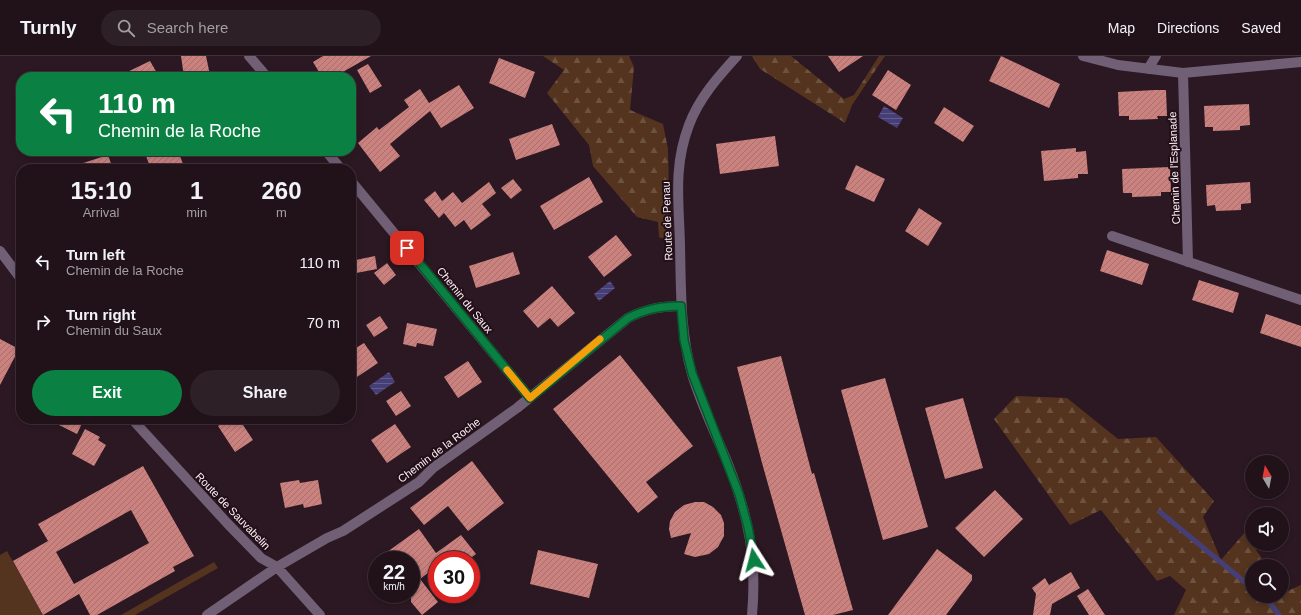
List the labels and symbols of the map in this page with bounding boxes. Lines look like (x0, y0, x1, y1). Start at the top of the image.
street label: Chemin de l'Esplanade (1166, 111, 1182, 225)
street label: Route de Penau (660, 181, 674, 261)
pin (390, 231, 424, 265)
street label: Chemin du Saux (435, 265, 496, 336)
street label: Chemin de la Roche (396, 415, 482, 485)
north arrow (1245, 455, 1289, 499)
street label: Route de Sauvabelin (193, 470, 273, 552)
position arrow (733, 539, 775, 581)
speed limit sign: 30 (428, 551, 480, 603)

